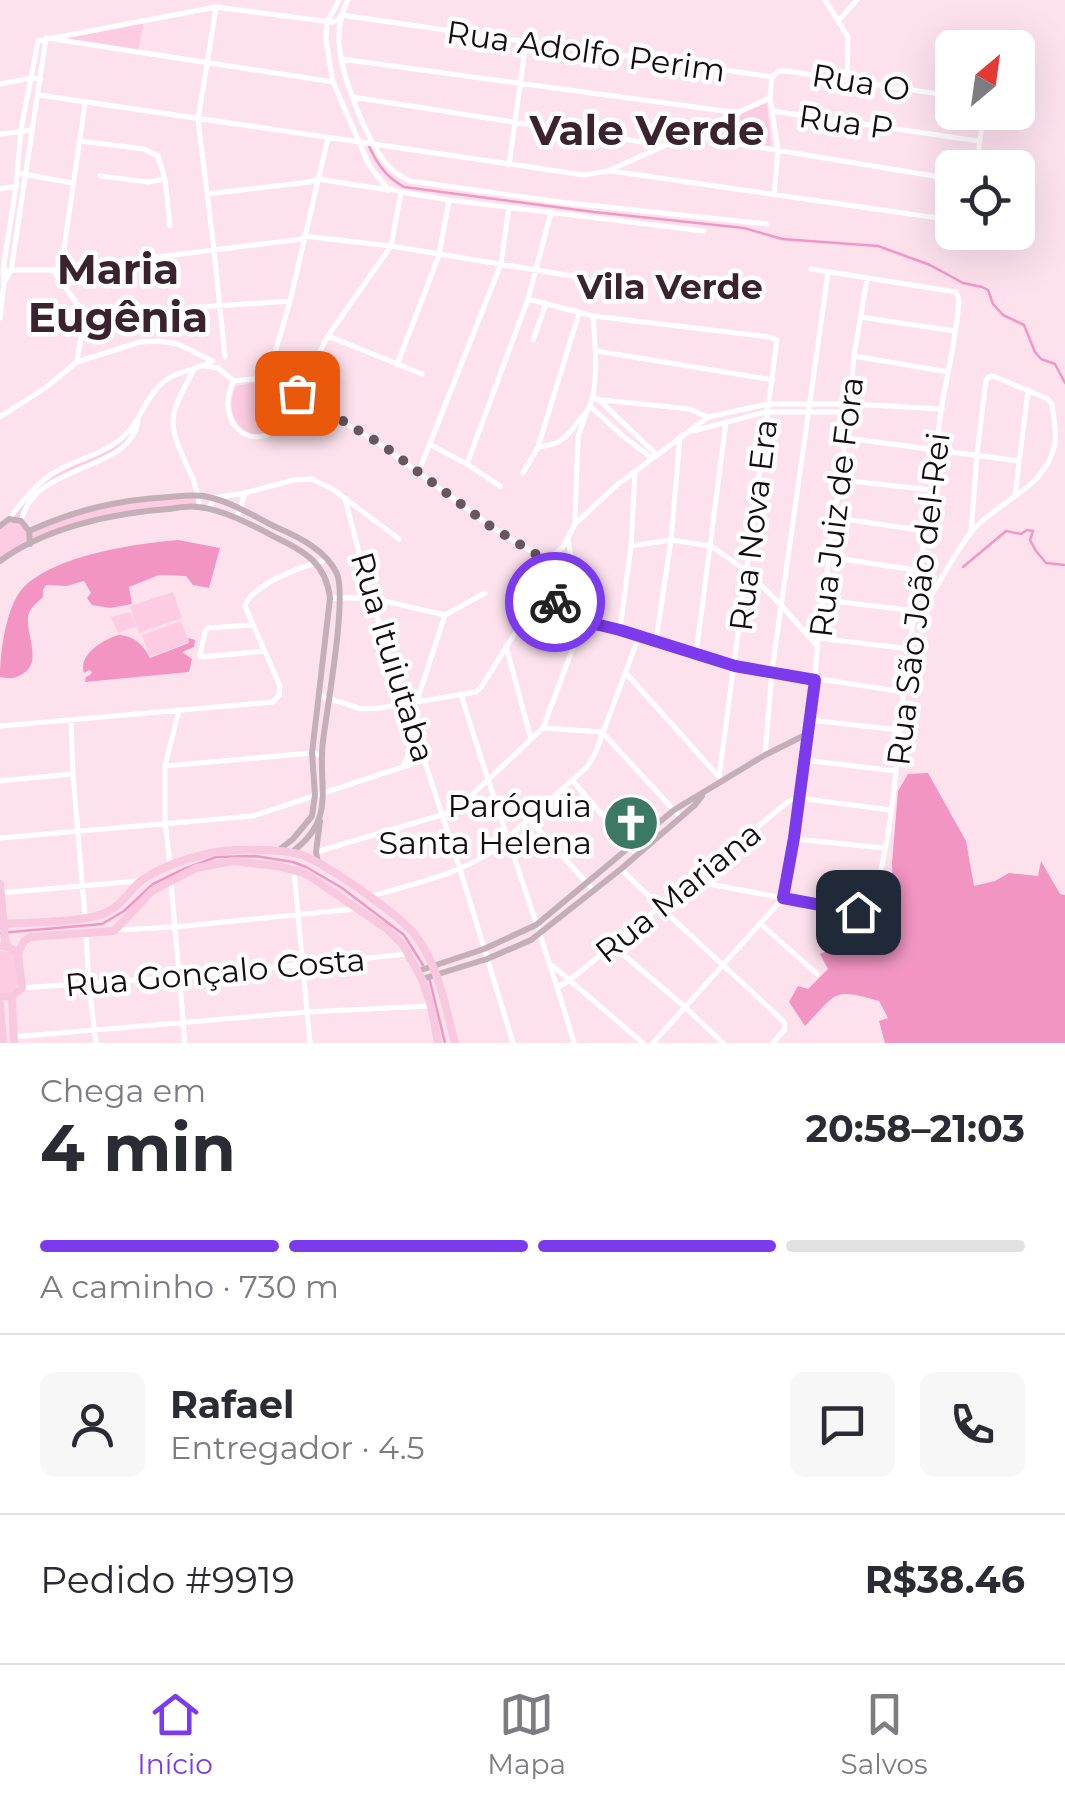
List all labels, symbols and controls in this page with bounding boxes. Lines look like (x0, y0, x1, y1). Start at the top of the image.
street label: Rua Adolfo Perim (444, 12, 728, 90)
north arrow (935, 30, 1035, 130)
map controls (935, 30, 1035, 250)
street label: Rua O (809, 55, 913, 109)
street label: Rua P (796, 96, 896, 148)
district label: Vale Verde (529, 104, 764, 156)
button: locate (935, 150, 1035, 250)
district label: Maria Eugênia (28, 243, 208, 343)
district label: Vila Verde (576, 265, 763, 308)
pin (255, 351, 340, 436)
icon: bag (270, 366, 325, 421)
street label: Rua Juiz de Fora (801, 374, 871, 640)
street label: Rua Nova Era (721, 417, 785, 633)
street label: Rua São João del-Rei (878, 430, 958, 768)
street label: Rua Ituiutaba (342, 547, 444, 767)
courier (505, 552, 605, 652)
icon: bike (528, 575, 583, 630)
place label: Paróquia Santa Helena (378, 786, 592, 862)
church icon: Paróquia Santa Helena (601, 793, 661, 853)
street label: Rua Mariana (587, 813, 769, 971)
pin (816, 870, 901, 955)
icon: home (831, 885, 886, 940)
street label: Rua Gonçalo Costa (63, 939, 367, 1005)
text: Chega em (40, 1071, 206, 1110)
text: 20:58–21:03 (806, 1105, 1025, 1152)
text: 4 min (40, 1108, 236, 1187)
text: A caminho · 730 m (40, 1267, 339, 1306)
button: person (40, 1372, 145, 1477)
button: chat (790, 1372, 895, 1477)
button: phone (920, 1372, 1025, 1477)
text: Rafael (170, 1381, 295, 1428)
text: Entregador · 4.5 (170, 1428, 425, 1467)
text: Pedido #9919 (40, 1556, 295, 1603)
text: R$38.46 (865, 1556, 1025, 1603)
tab: Início (137, 1687, 213, 1781)
tab: Mapa (487, 1687, 566, 1781)
tab: Salvos (840, 1687, 928, 1781)

